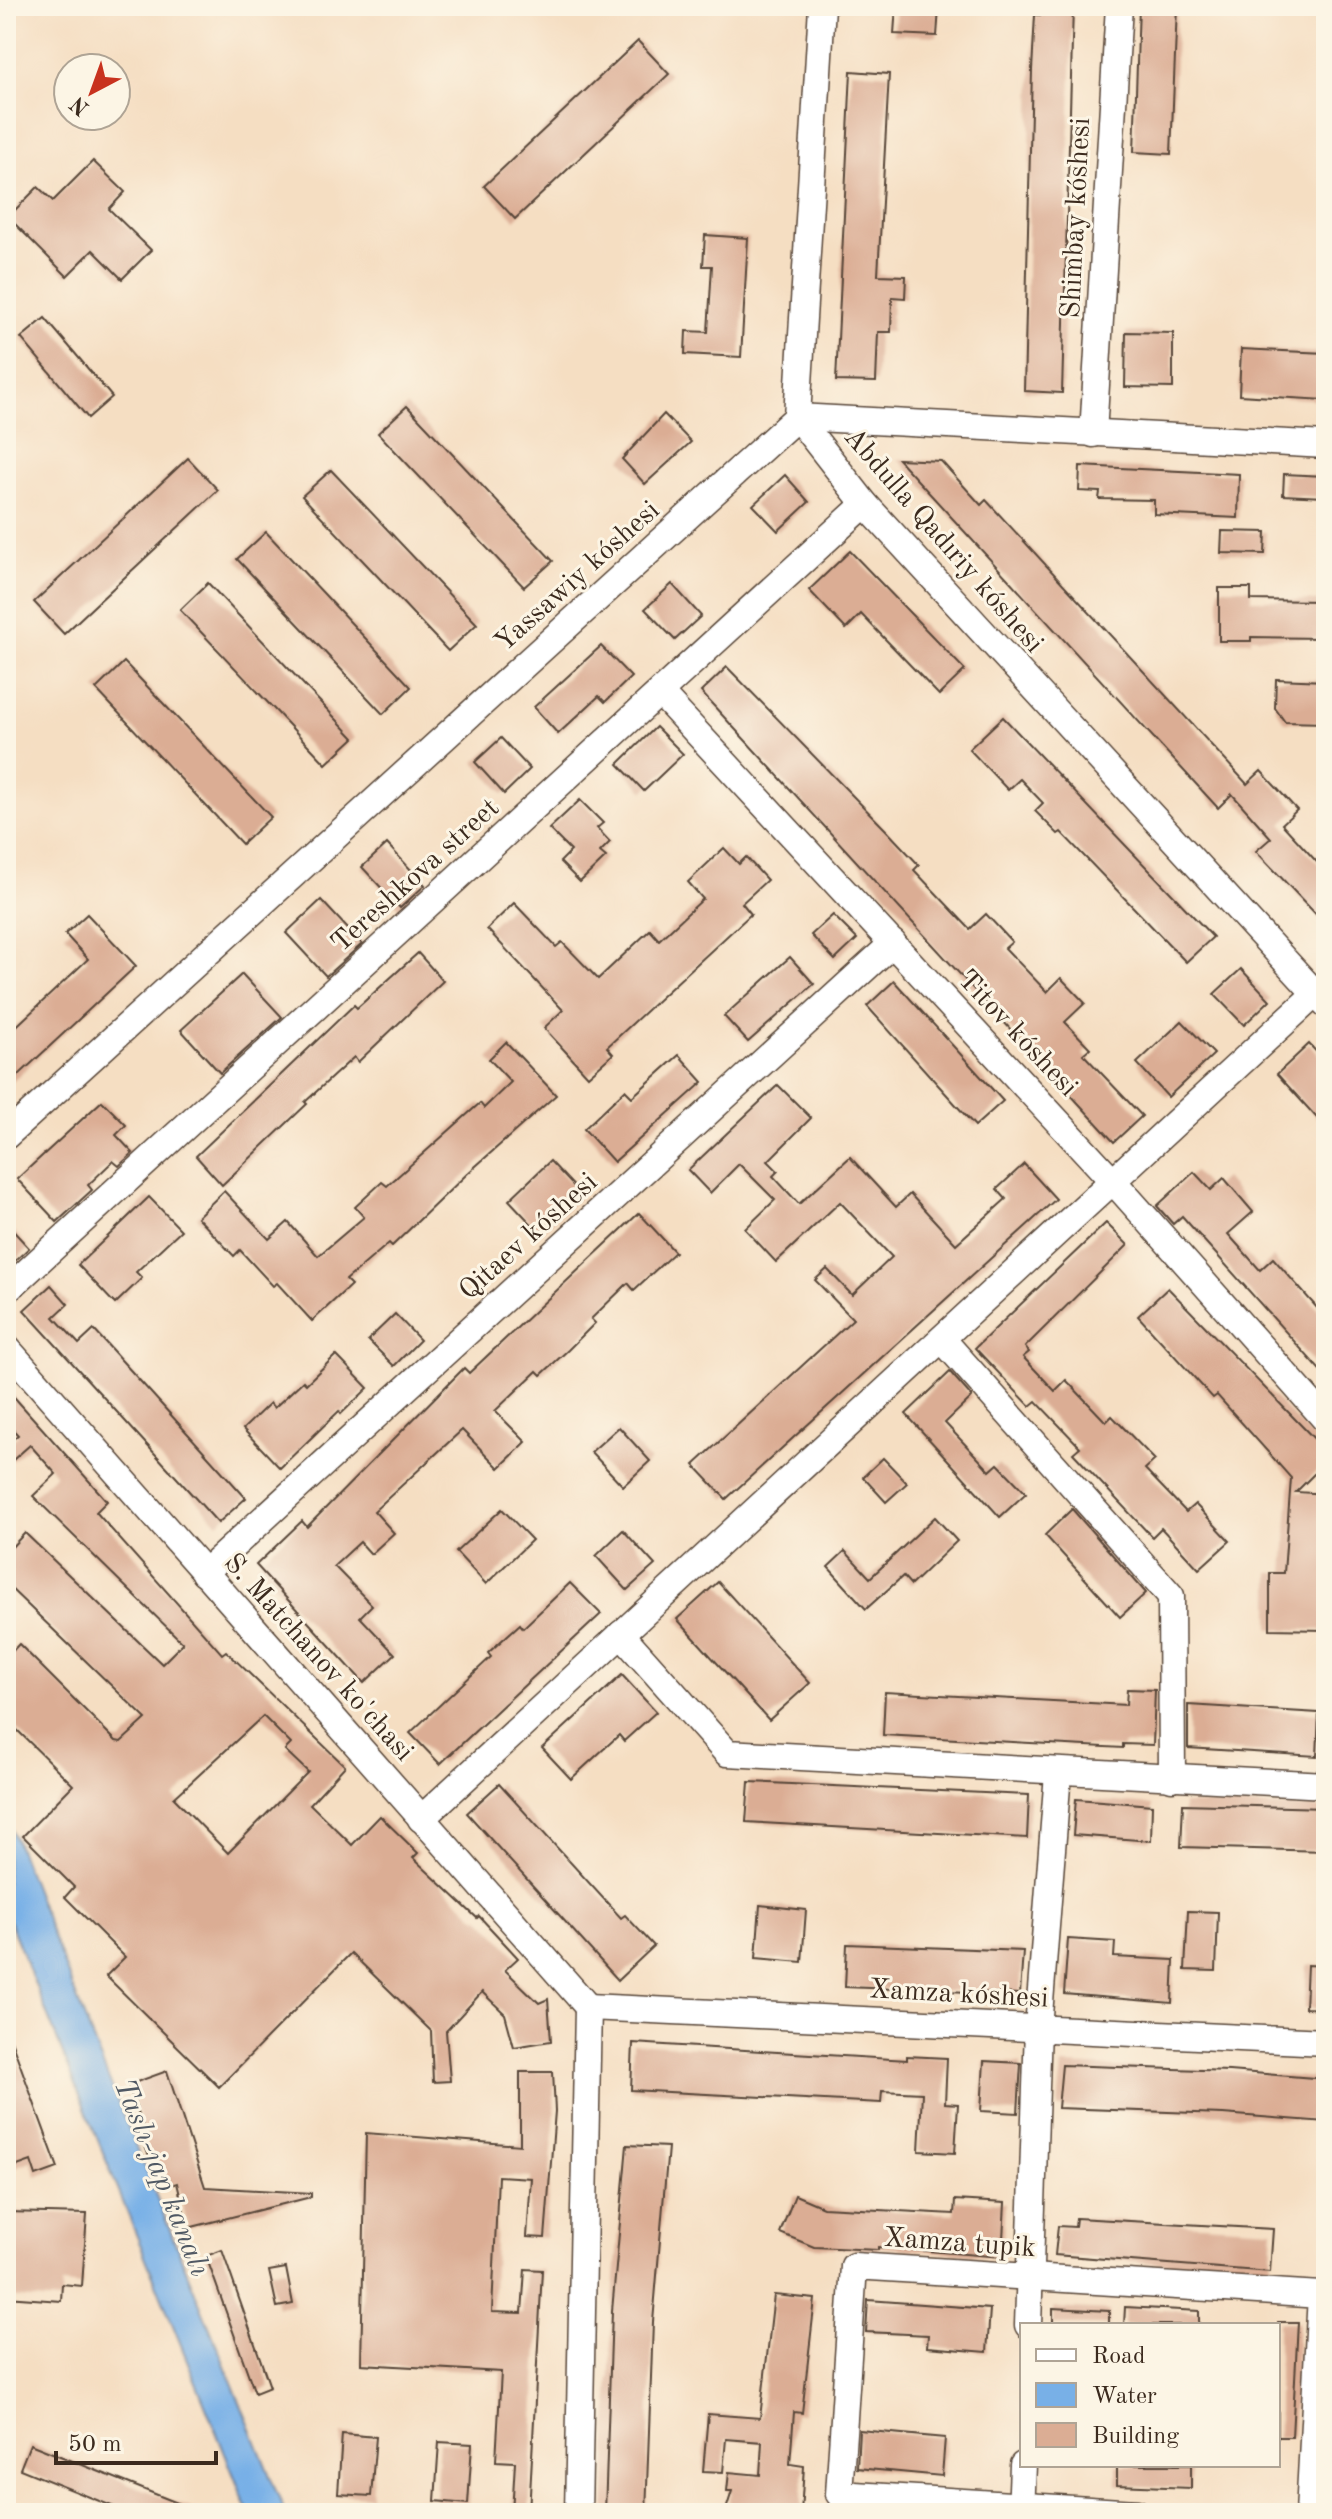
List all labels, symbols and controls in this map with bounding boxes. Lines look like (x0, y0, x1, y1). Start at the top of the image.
north arrow (52, 52, 132, 132)
text: N (66, 92, 94, 119)
street label: Shimbay kóshesi (1058, 117, 1096, 319)
street label: Abdulla Qadıriy kóshesi (838, 423, 1048, 659)
street label: Yassawiy kóshesi (491, 496, 666, 658)
street label: Tereshkova street (327, 794, 505, 958)
street label: Titov kóshesi (952, 966, 1082, 1103)
street label: Qitaev kóshesi (455, 1168, 603, 1306)
street label: S. Matchanov ko'chasi (218, 1549, 418, 1767)
street label: Xamza kóshesi (868, 1976, 1049, 2014)
water label: Taslı-jap kanalı (108, 2075, 214, 2281)
street label: Xamza tupik (883, 2225, 1037, 2263)
legend (1020, 2323, 1280, 2467)
text: Road (1092, 2345, 1145, 2369)
text: Water (1092, 2385, 1157, 2409)
scale bar (56, 2415, 216, 2465)
text: Building (1092, 2425, 1179, 2449)
text: 50 m (68, 2433, 122, 2457)

